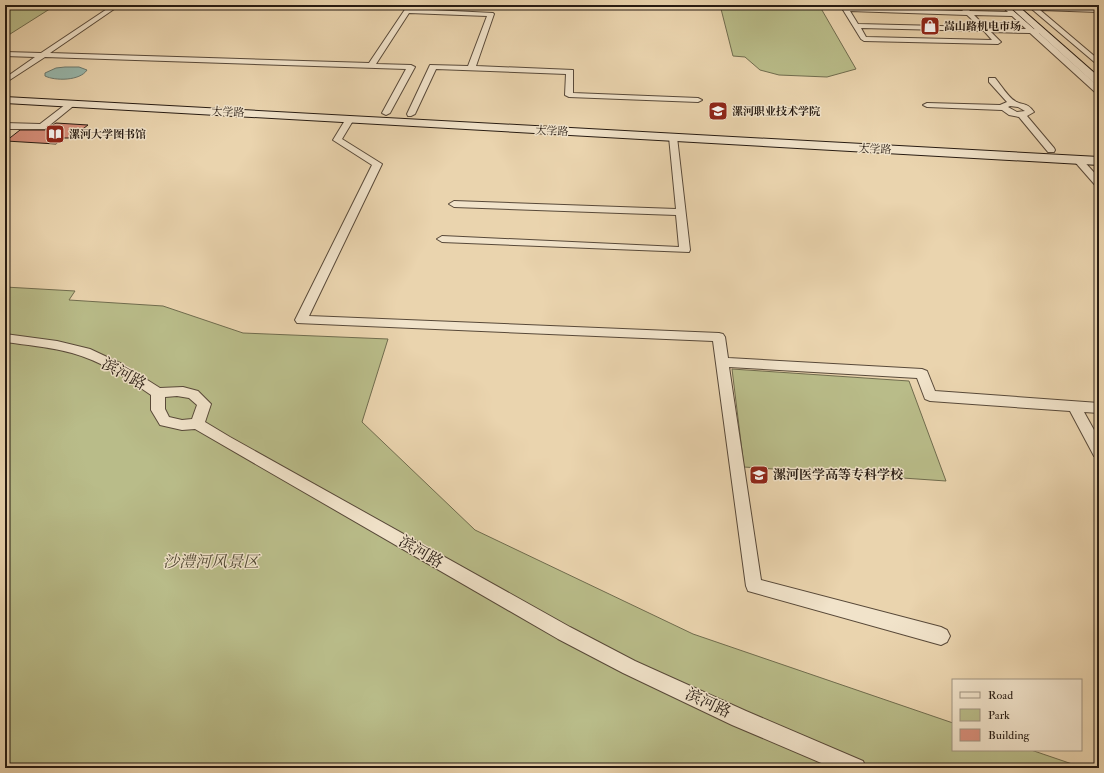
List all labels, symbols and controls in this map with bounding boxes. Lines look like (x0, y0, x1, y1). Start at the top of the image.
shop icon: 嵩山路机电市场 (919, 15, 941, 37)
place label: 嵩山路机电市场 (944, 20, 1021, 33)
school or university icon: 漯河职业技术学院 (707, 100, 729, 122)
street label: 大学路 (211, 105, 245, 119)
place label: 漯河职业技术学院 (732, 105, 821, 118)
library icon: 漯河大学图书馆 (44, 123, 66, 145)
street label: 大学路 (535, 124, 569, 138)
place label: 漯河大学图书馆 (69, 128, 146, 141)
street label: 大学路 (858, 142, 892, 156)
street label: 滨河路 (98, 354, 150, 394)
school or university icon: 漯河医学高等专科学校 (748, 464, 770, 486)
place label: 漯河医学高等专科学校 (773, 467, 903, 483)
street label: 滨河路 (395, 531, 447, 573)
park label: 沙澧河风景区 (163, 552, 261, 572)
legend (952, 679, 1082, 751)
street label: 滨河路 (682, 684, 734, 722)
text: Road (988, 688, 1013, 703)
text: Park (988, 708, 1010, 723)
text: Building (988, 728, 1031, 743)

